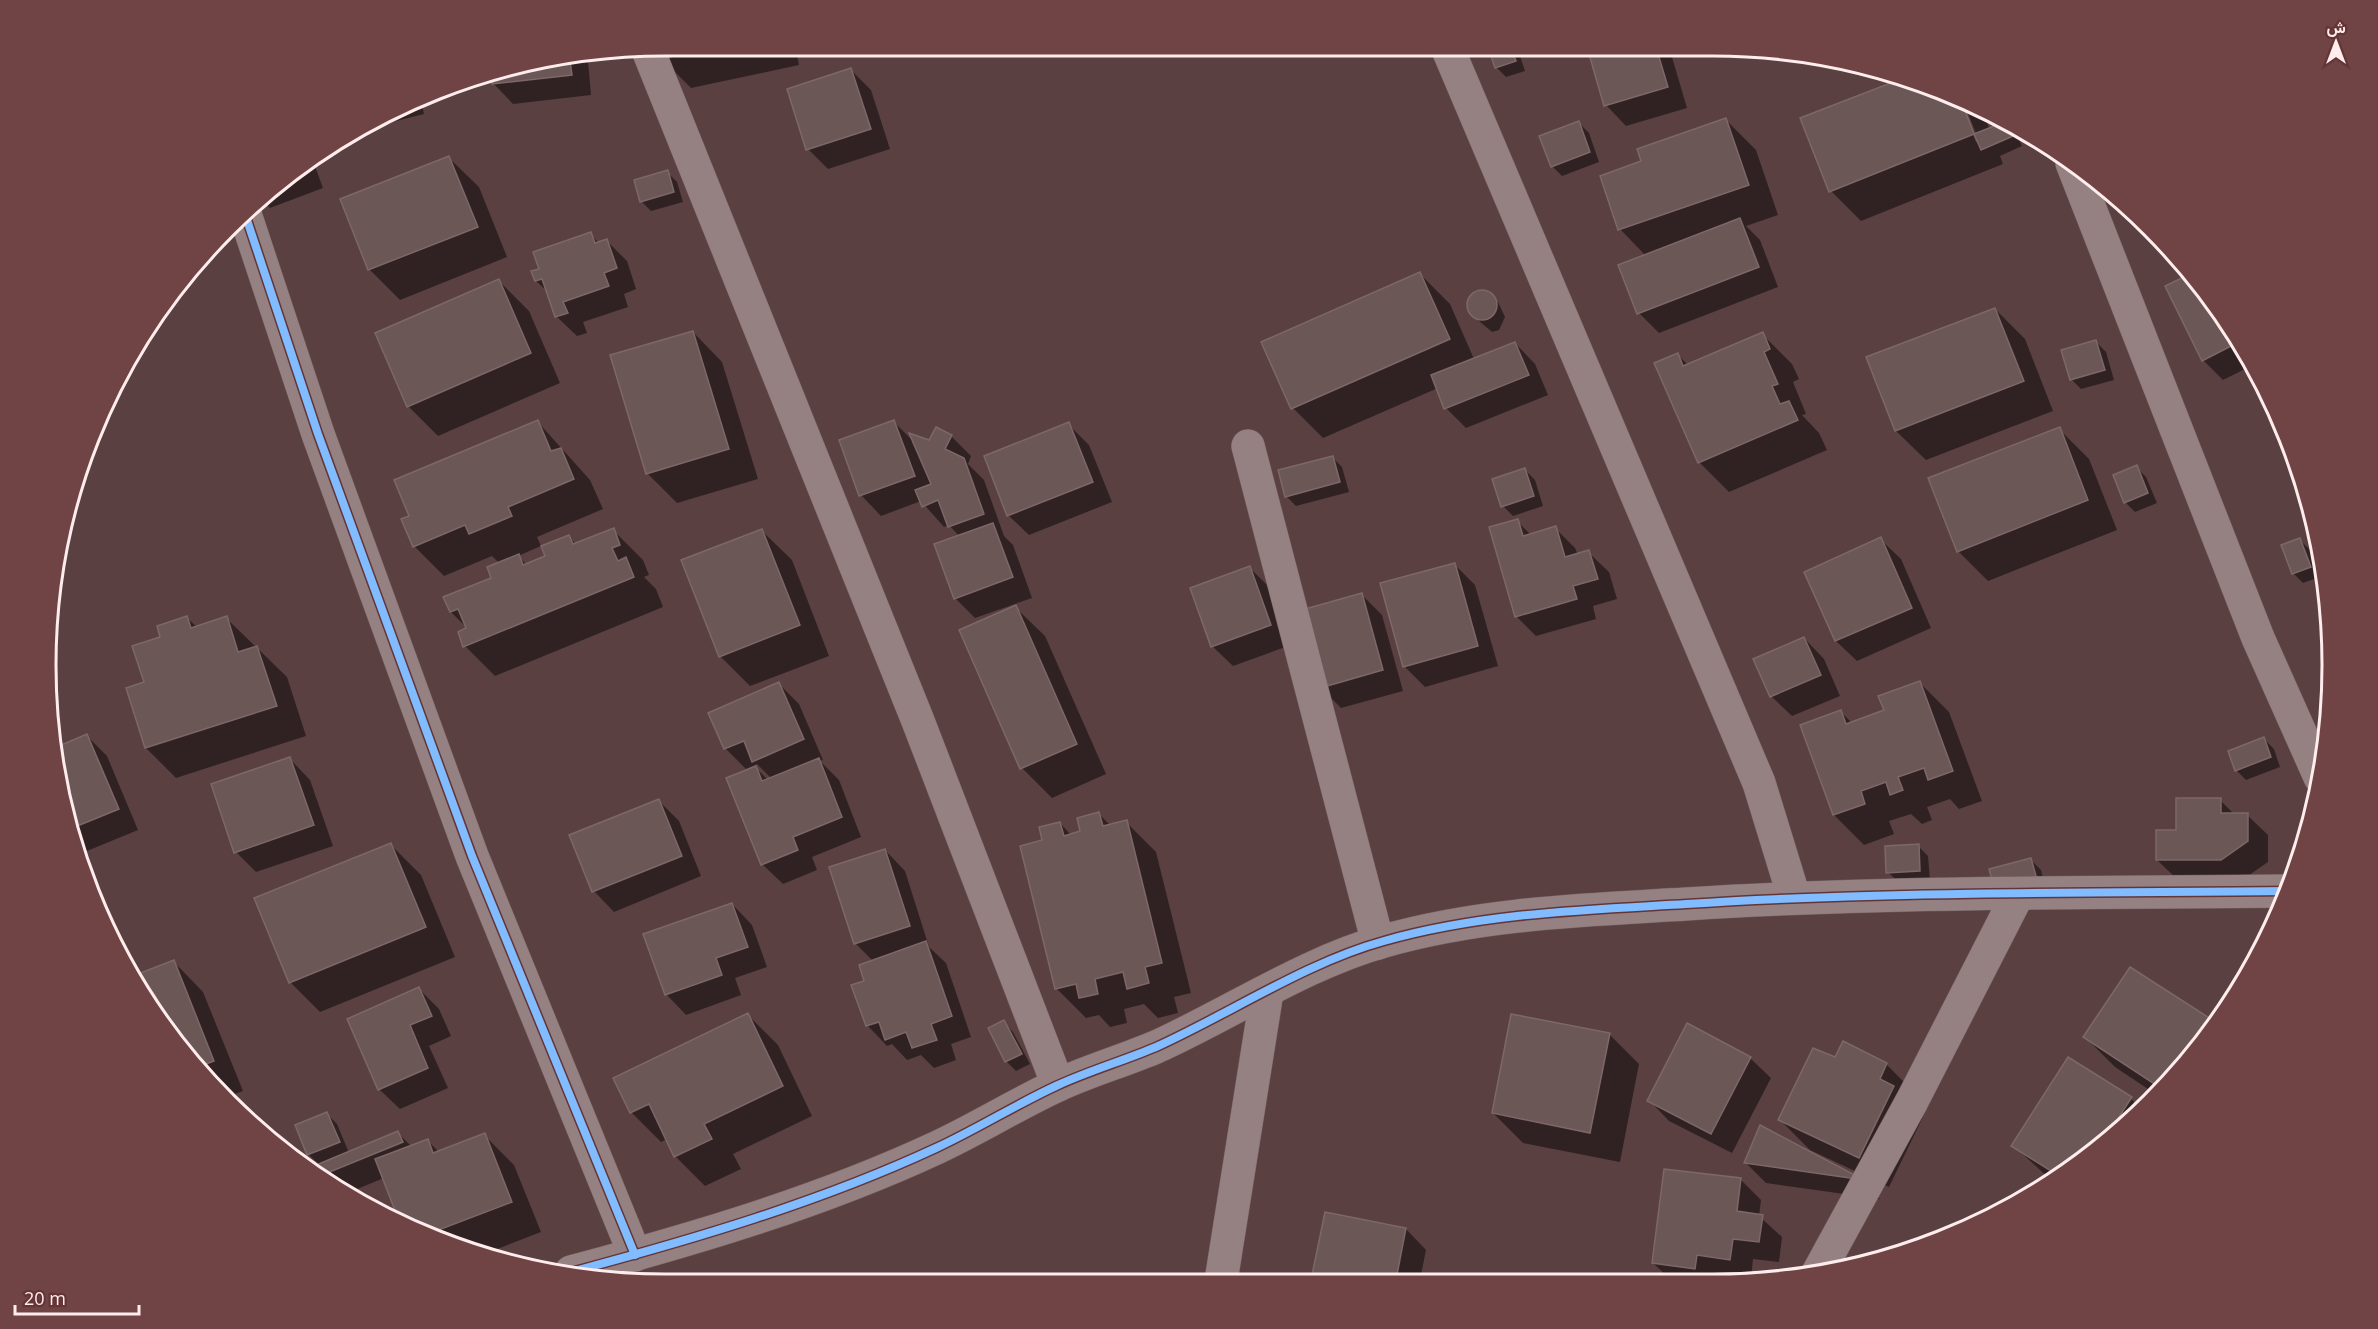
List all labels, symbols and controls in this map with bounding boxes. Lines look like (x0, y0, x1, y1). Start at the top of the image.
north arrow (2306, 12, 2366, 72)
text: ش (2326, 16, 2346, 38)
scale bar (15, 1278, 140, 1316)
text: 20 m (24, 1286, 66, 1310)

